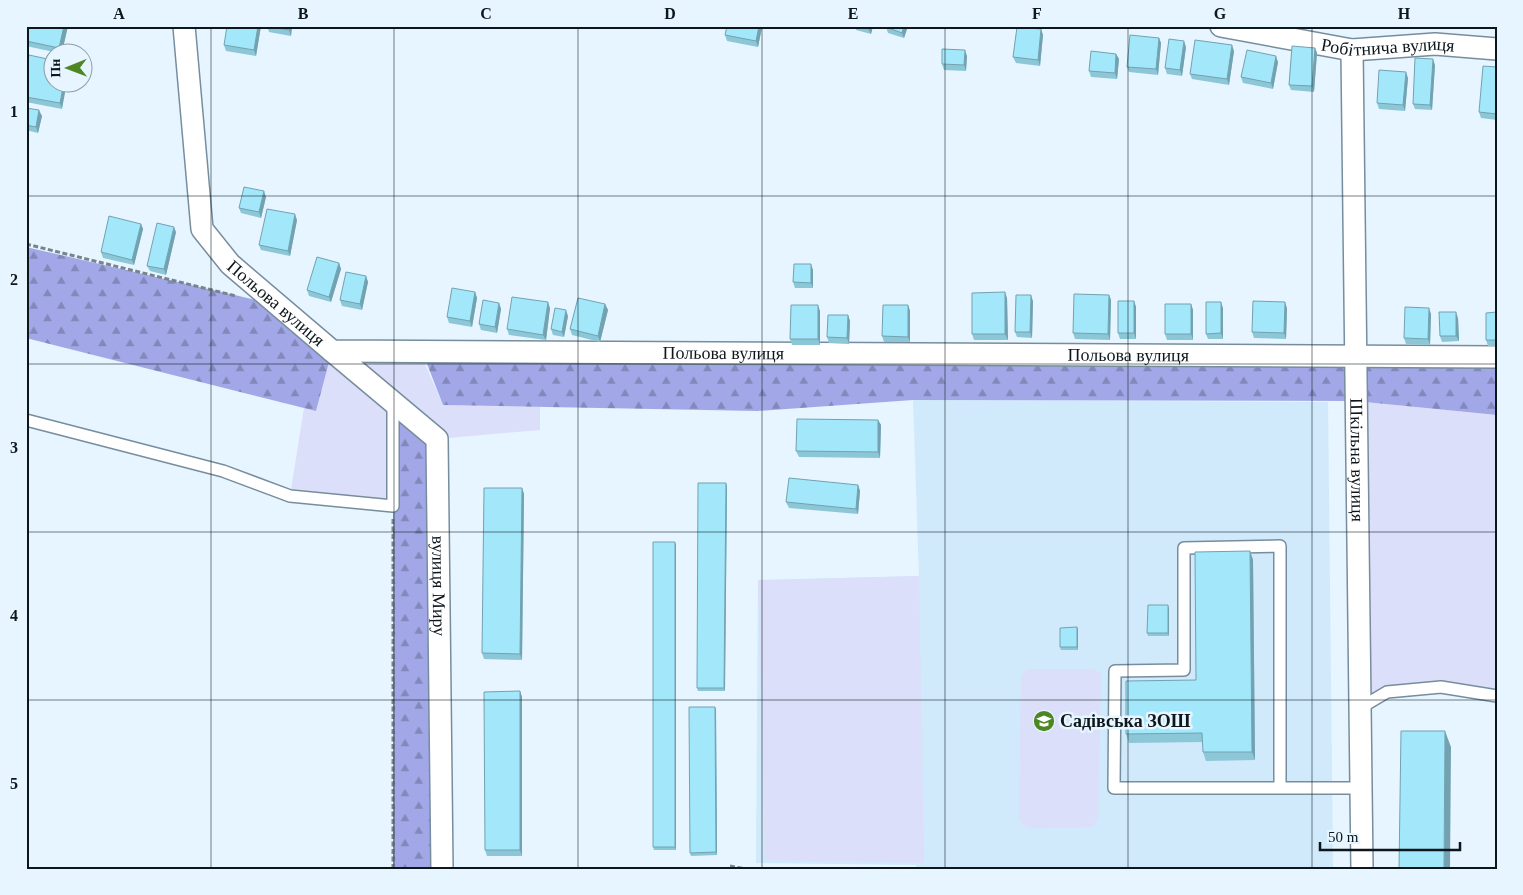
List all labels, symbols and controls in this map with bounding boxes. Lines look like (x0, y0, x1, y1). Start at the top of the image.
text: A (113, 5, 125, 22)
text: B (298, 5, 309, 22)
text: C (480, 5, 492, 22)
text: D (664, 5, 676, 22)
text: E (848, 5, 858, 22)
text: F (1032, 5, 1042, 22)
text: G (1214, 5, 1227, 22)
text: H (1398, 5, 1411, 22)
street label: Робітнича вулиця (1319, 34, 1455, 60)
north arrow (42, 42, 92, 92)
text: Пн (48, 59, 63, 78)
text: 1 (10, 103, 18, 120)
street label: Польова вулиця (223, 256, 329, 350)
text: 2 (10, 271, 18, 288)
street label: Польова вулиця (663, 343, 784, 363)
street label: Польова вулиця (1068, 345, 1189, 365)
street label: Шкільна вулиця (1346, 398, 1368, 522)
text: 3 (10, 439, 18, 456)
street label: вулиця Миру (428, 536, 449, 636)
text: 4 (10, 607, 18, 624)
school or university icon: Садівська ЗОШ (1032, 709, 1056, 733)
place label: Садівська ЗОШ (1060, 711, 1191, 731)
text: 5 (10, 775, 18, 792)
scale bar (1320, 820, 1460, 852)
text: 50 m (1328, 829, 1359, 845)

